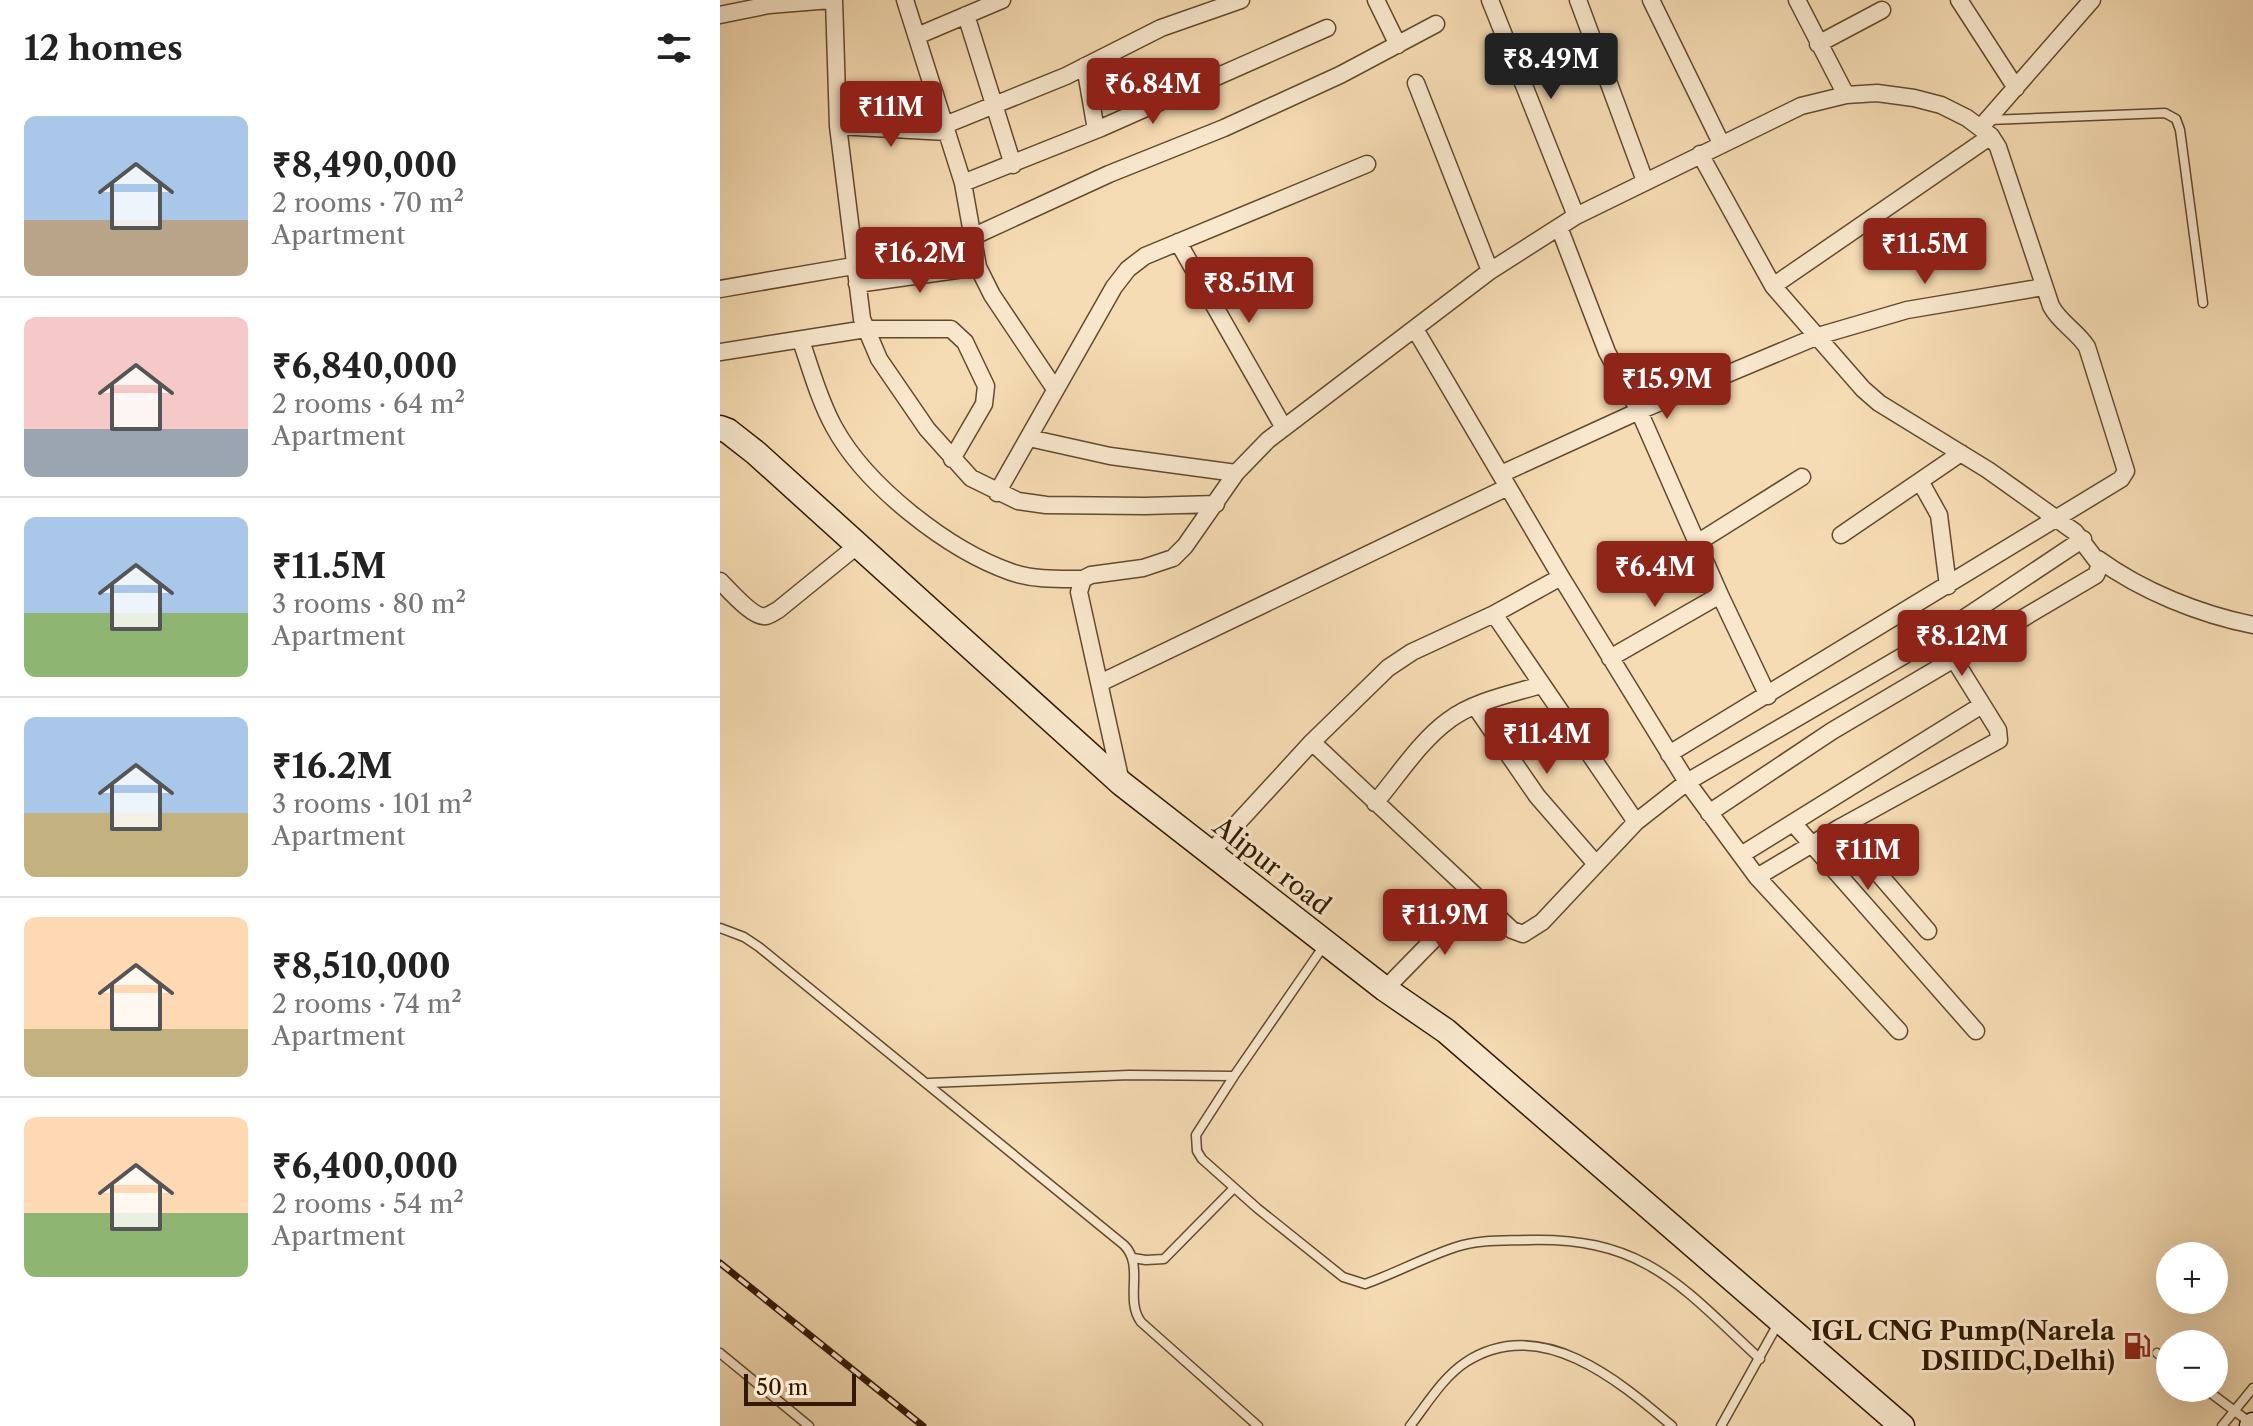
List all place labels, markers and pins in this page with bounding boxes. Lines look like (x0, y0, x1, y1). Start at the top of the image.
pin: ₹8.49M (1486, 33, 1616, 101)
pin: ₹6.84M (1088, 58, 1218, 126)
pin: ₹11M (844, 81, 938, 149)
pin: ₹11.5M (1860, 218, 1990, 286)
pin: ₹16.2M (855, 227, 985, 295)
pin: ₹8.51M (1184, 257, 1314, 325)
pin: ₹15.9M (1602, 353, 1732, 421)
pin: ₹6.4M (1599, 541, 1711, 609)
pin: ₹8.12M (1897, 610, 2027, 678)
pin: ₹11.4M (1482, 708, 1612, 776)
pin: ₹11M (1821, 824, 1915, 892)
pin: ₹11.9M (1380, 889, 1510, 957)
place label: IGL CNG Pump(Narela DSIIDC,Delhi) (1811, 1315, 2116, 1377)
fuel station icon: IGL CNG Pump(Narela DSIIDC,Delhi) (2122, 1331, 2152, 1361)

